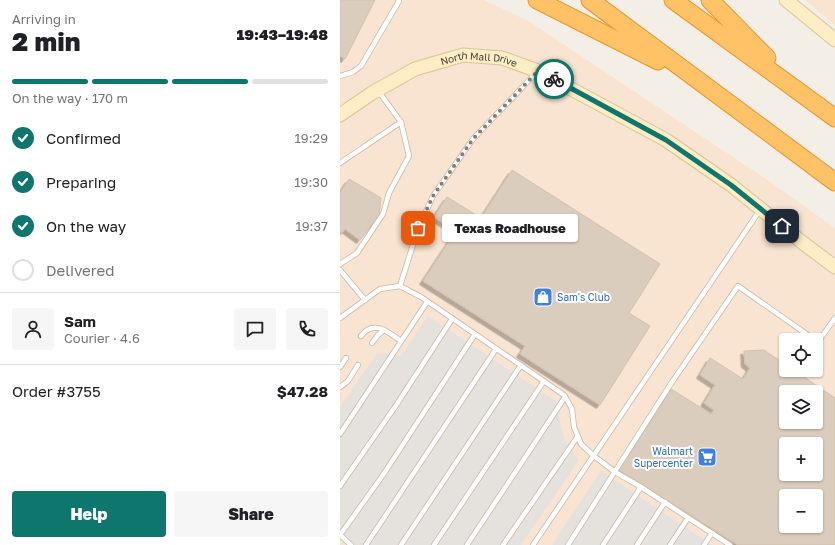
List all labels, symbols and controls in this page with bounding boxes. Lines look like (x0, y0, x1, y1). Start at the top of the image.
text: Arriving in (12, 11, 76, 27)
text: 19:43–19:48 (236, 25, 328, 43)
text: 2 min (12, 26, 80, 57)
street label: North Mall Drive (439, 49, 519, 69)
courier (534, 59, 574, 99)
icon: bike (543, 68, 565, 90)
text: On the way · 170 m (12, 90, 128, 106)
icon: check (12, 127, 34, 149)
text: Confirmed (46, 129, 121, 147)
text: 19:29 (295, 130, 328, 146)
icon: check (12, 171, 34, 193)
text: Preparing (46, 173, 116, 191)
text: 19:30 (294, 174, 328, 190)
pin (765, 209, 799, 243)
pin (401, 211, 435, 245)
callout: Texas Roadhouse (442, 214, 578, 242)
icon: check (12, 215, 34, 237)
icon: home (771, 215, 793, 237)
text: On the way (46, 217, 126, 235)
icon: bag (407, 217, 429, 239)
text: 19:37 (295, 218, 328, 234)
text: Texas Roadhouse (454, 220, 566, 236)
text: Delivered (46, 261, 114, 279)
shop icon: Sam's Club (532, 286, 554, 308)
place label: Sam's Club (557, 291, 610, 303)
button: person (12, 308, 54, 350)
button: chat (234, 308, 276, 350)
button: phone (286, 308, 328, 350)
text: Sam (64, 312, 96, 330)
text: Courier · 4.6 (64, 330, 140, 346)
map controls (779, 333, 823, 533)
button: locate (779, 333, 823, 377)
text: Order #3755 (12, 382, 101, 400)
text: $47.28 (277, 382, 328, 400)
button: layers (779, 385, 823, 429)
button: + (779, 437, 823, 481)
place label: Walmart Supercenter (634, 445, 693, 469)
supermarket icon: Walmart Supercenter (696, 446, 718, 468)
button: − (779, 489, 823, 533)
button: Help (12, 491, 166, 537)
button: Share (174, 491, 328, 537)

